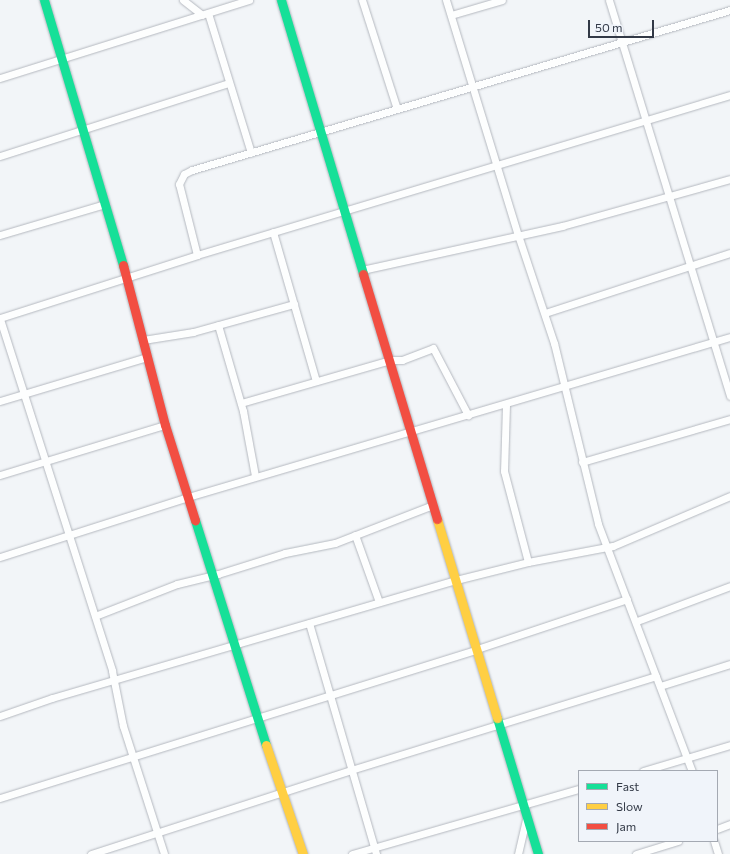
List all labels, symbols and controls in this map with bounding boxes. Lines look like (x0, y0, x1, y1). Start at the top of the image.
scale bar (590, 12, 656, 38)
text: 50 m (595, 20, 623, 34)
legend (578, 770, 718, 842)
text: Fast (616, 779, 639, 793)
text: Slow (616, 799, 643, 813)
text: Jam (616, 819, 636, 833)

